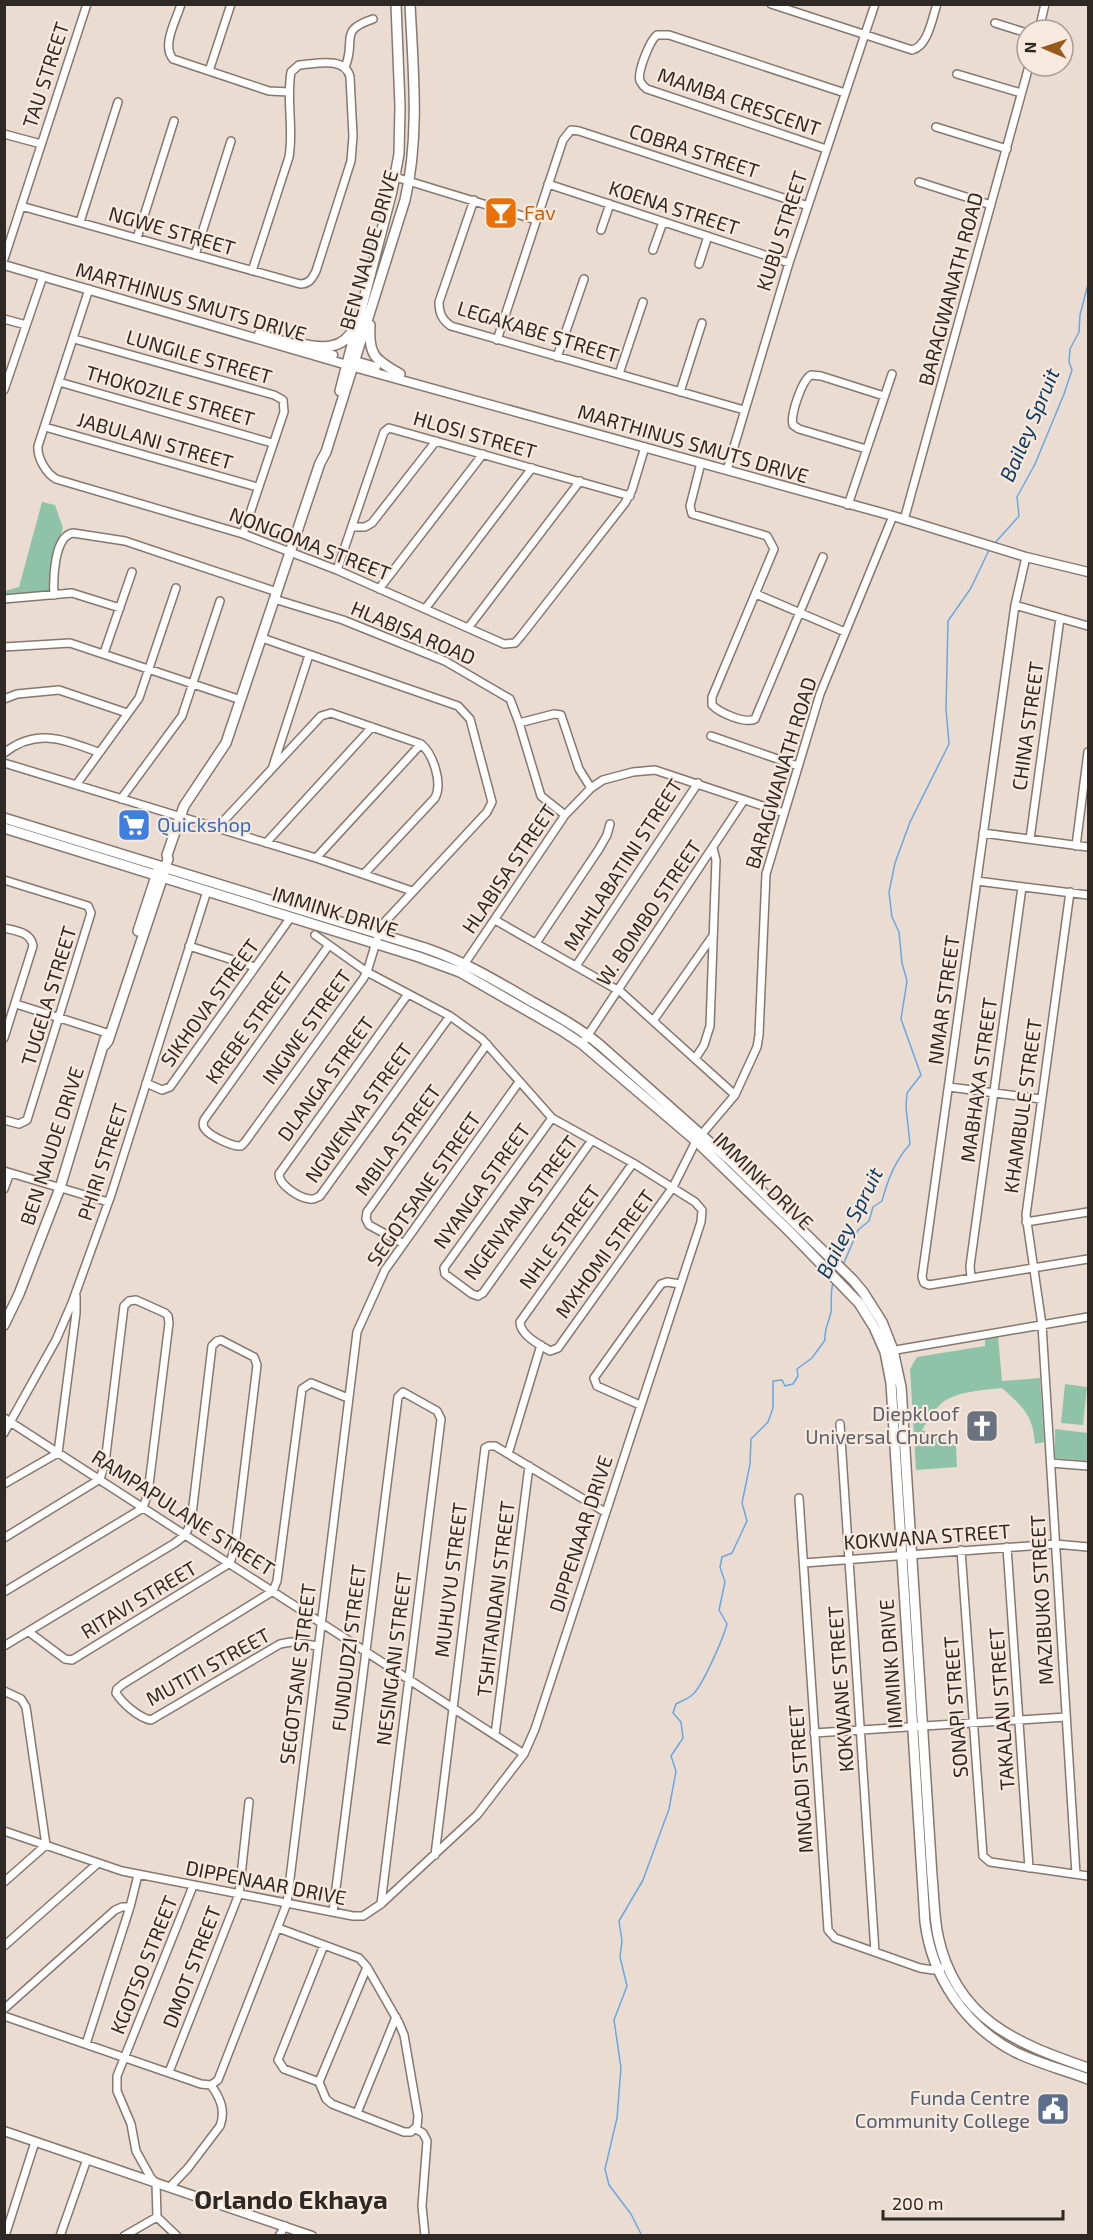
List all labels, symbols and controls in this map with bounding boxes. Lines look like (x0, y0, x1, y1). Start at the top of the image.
street label: TAU STREET (17, 18, 74, 131)
north arrow (1015, 18, 1075, 78)
text: N (1020, 41, 1039, 54)
street label: MAMBA CRESCENT (655, 62, 824, 140)
street label: COBRA STREET (626, 118, 763, 182)
street label: BEN NAUDE DRIVE (334, 167, 402, 332)
street label: KUBU STREET (750, 167, 812, 294)
street label: KOENA STREET (606, 175, 743, 240)
street label: BARAGWANATH ROAD (913, 189, 987, 388)
bar icon: Fav (483, 195, 519, 231)
place label: Fav (524, 200, 556, 224)
street label: NGWE STREET (106, 201, 239, 260)
street label: MARTHINUS SMUTS DRIVE (73, 257, 309, 346)
street label: LEGAKABE STREET (454, 295, 622, 367)
street label: LUNGILE STREET (124, 324, 275, 388)
street label: THOKOZILE STREET (83, 359, 258, 431)
water label: Bailey Spruit (994, 364, 1065, 485)
street label: MARTHINUS SMUTS DRIVE (575, 399, 811, 488)
street label: HLOSI STREET (411, 405, 540, 463)
street label: JABULANI STREET (75, 406, 236, 474)
street label: NONGOMA STREET (226, 501, 395, 585)
street label: HLABISA ROAD (348, 595, 479, 669)
street label: CHINA STREET (1006, 660, 1048, 792)
street label: BARAGWANATH ROAD (739, 674, 821, 871)
street label: MAHLABATINI STREET (558, 774, 687, 955)
street label: HLABISA STREET (456, 799, 560, 938)
supermarket icon: Quickshop (116, 807, 152, 843)
place label: Quickshop (157, 812, 251, 836)
street label: W. BOMBO STREET (591, 835, 706, 990)
street label: IMMINK DRIVE (270, 881, 401, 942)
street label: TUGELA STREET (15, 923, 81, 1068)
street label: NMAR STREET (922, 933, 964, 1066)
street label: SIKHOVA STREET (155, 934, 264, 1071)
street label: INGWE STREET (257, 964, 356, 1088)
street label: KREBE STREET (199, 966, 297, 1088)
street label: MABHAXA STREET (955, 996, 1001, 1164)
street label: DLANGA STREET (272, 1011, 379, 1145)
street label: KHAMBULE STREET (998, 1017, 1046, 1195)
street label: NGWENYA STREET (299, 1038, 417, 1187)
street label: BEN NAUDE DRIVE (14, 1063, 88, 1228)
street label: MBILA STREET (349, 1079, 446, 1200)
street label: PHIRI STREET (72, 1100, 132, 1223)
street label: SEGOTSANE STREET (361, 1107, 485, 1270)
street label: NYANGA STREET (428, 1118, 535, 1253)
street label: IMMINK DRIVE (709, 1126, 819, 1234)
street label: NGENYANA STREET (458, 1130, 582, 1284)
water label: Bailey Spruit (810, 1163, 888, 1282)
street label: NHLE STREET (513, 1179, 605, 1293)
street label: MXHOMI STREET (550, 1184, 659, 1322)
place label: Diepkloof Universal Church (805, 1401, 959, 1448)
church icon: Diepkloof Universal Church (964, 1408, 1000, 1444)
street label: RAMPAPULANE STREET (88, 1444, 280, 1580)
street label: DIPPENAAR DRIVE (543, 1452, 617, 1615)
street label: TSHITANDANI STREET (471, 1499, 519, 1698)
street label: MUHUYU STREET (429, 1501, 471, 1659)
street label: MAZIBUKO STREET (1025, 1514, 1057, 1686)
street label: KOKWANA STREET (843, 1518, 1012, 1554)
street label: RITAVI STREET (76, 1555, 201, 1643)
street label: FUNDUDZI STREET (326, 1563, 370, 1733)
street label: NESINGANI STREET (371, 1571, 416, 1747)
street label: SEGOTSANE STREET (274, 1582, 320, 1766)
street label: IMMINK DRIVE (873, 1598, 907, 1730)
street label: KOKWANE STREET (822, 1605, 858, 1773)
street label: MUTITI STREET (141, 1622, 274, 1710)
street label: TAKALANI STREET (983, 1627, 1019, 1791)
street label: SONAPI STREET (938, 1635, 972, 1779)
street label: MNGADI STREET (783, 1704, 817, 1854)
street label: DIPPENAAR DRIVE (184, 1855, 349, 1909)
street label: KGOTSO STREET (104, 1892, 182, 2037)
street label: DMOT STREET (157, 1902, 225, 2031)
place label: Funda Centre Community College (855, 2085, 1030, 2132)
public building icon: Funda Centre Community College (1035, 2091, 1071, 2127)
district label: Orlando Ekhaya (194, 2183, 388, 2215)
scale bar (883, 2183, 1063, 2221)
text: 200 m (892, 2192, 944, 2214)

